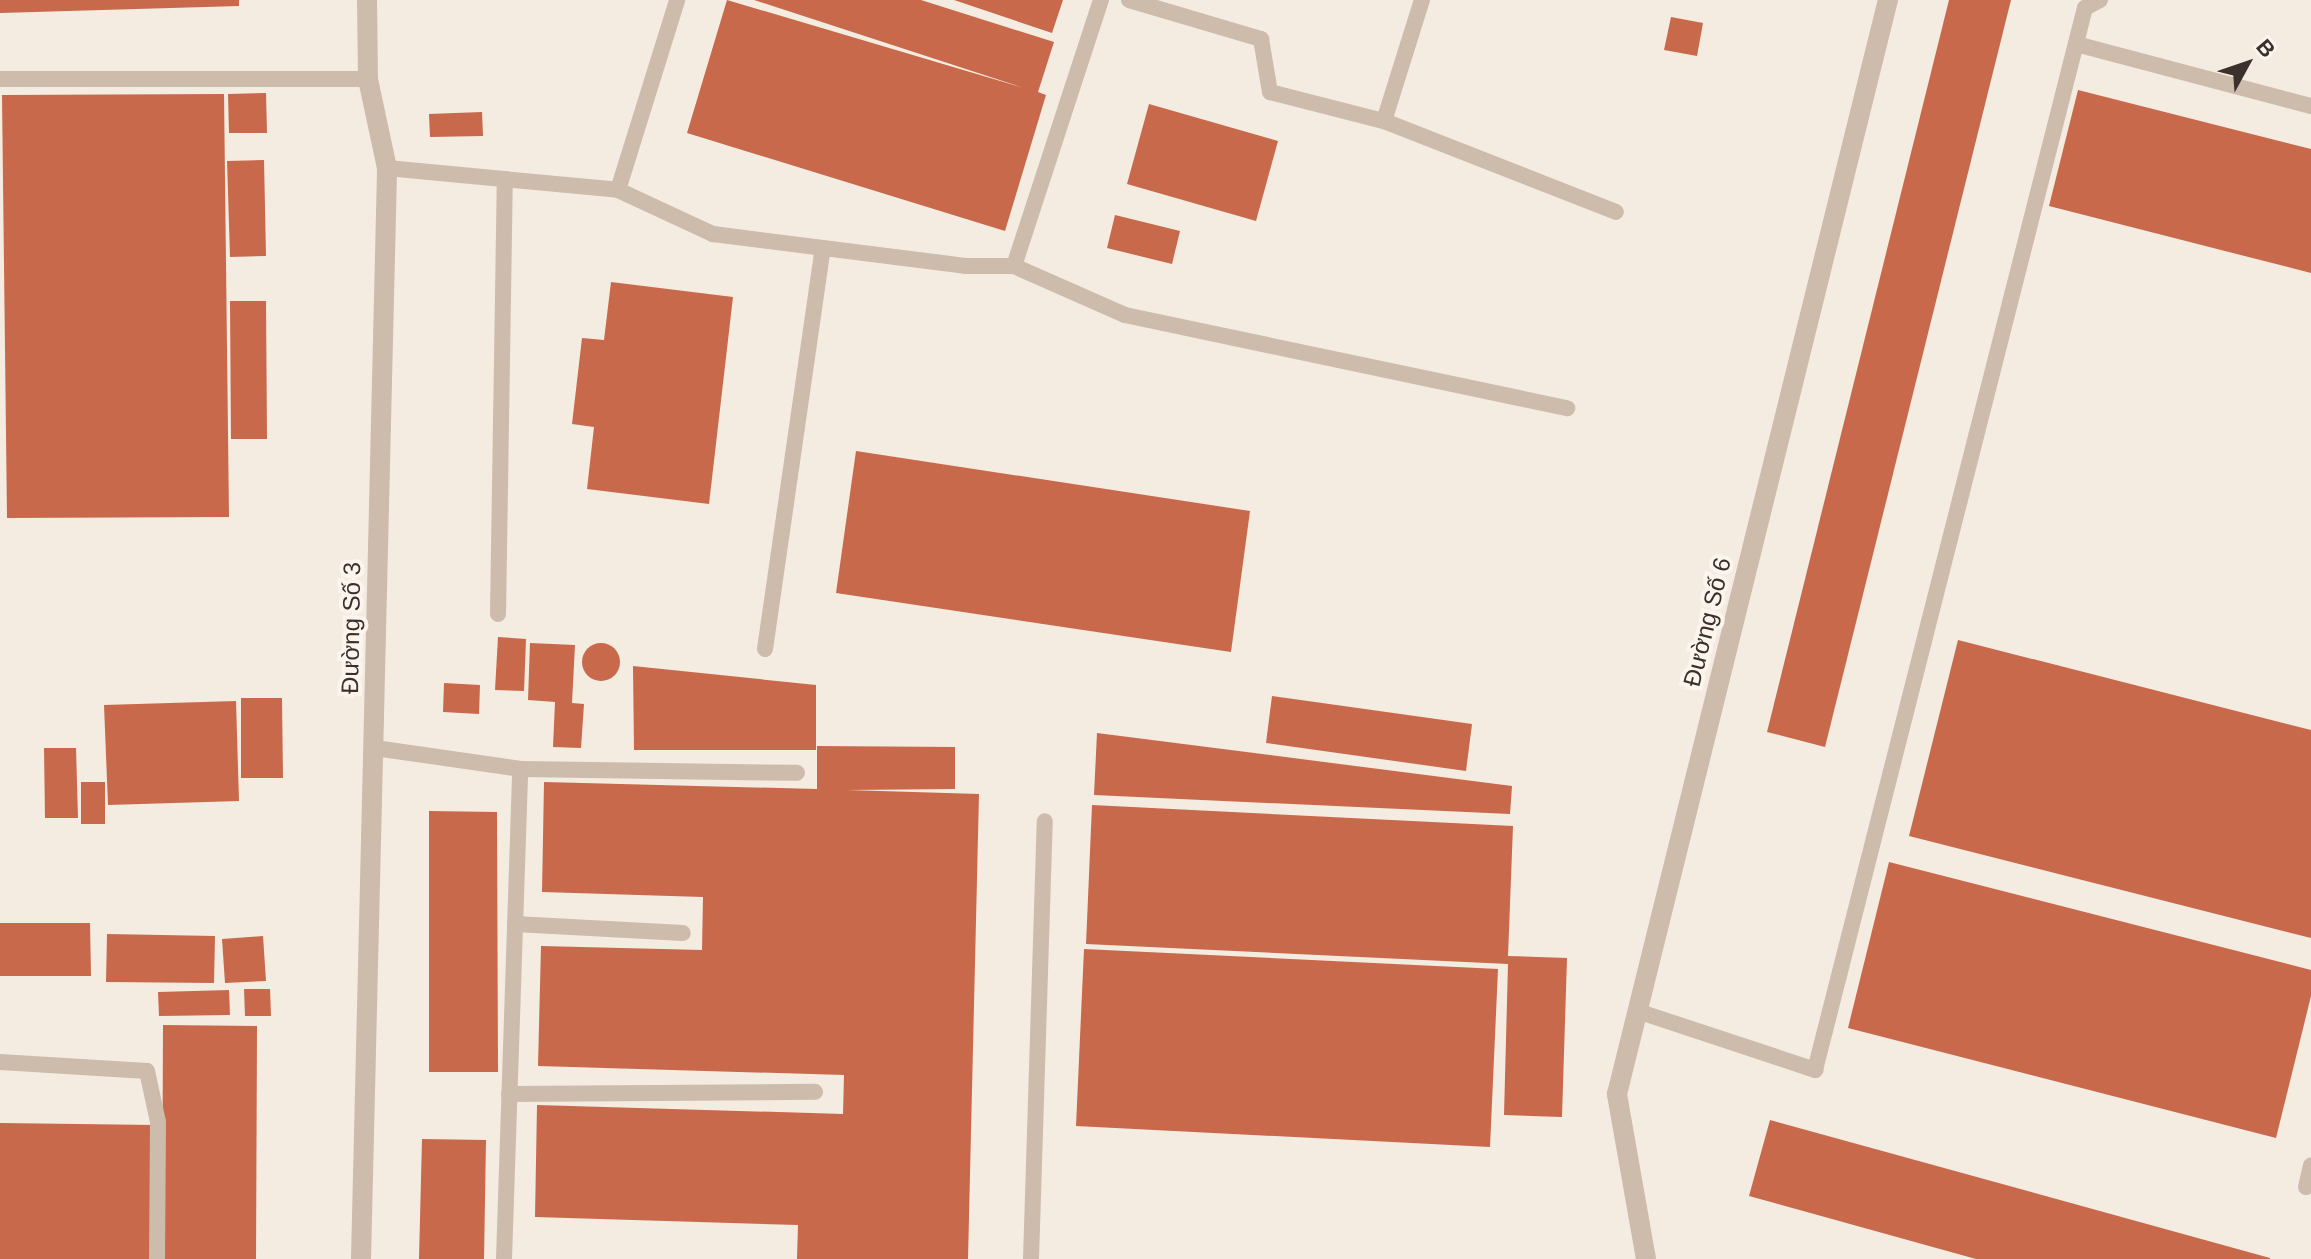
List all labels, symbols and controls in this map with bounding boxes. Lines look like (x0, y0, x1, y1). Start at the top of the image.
north arrow (2207, 24, 2287, 104)
text: B (2251, 34, 2280, 62)
street label: Đường Số 6 (1677, 555, 1737, 689)
street label: Đường Số 3 (335, 562, 367, 694)

